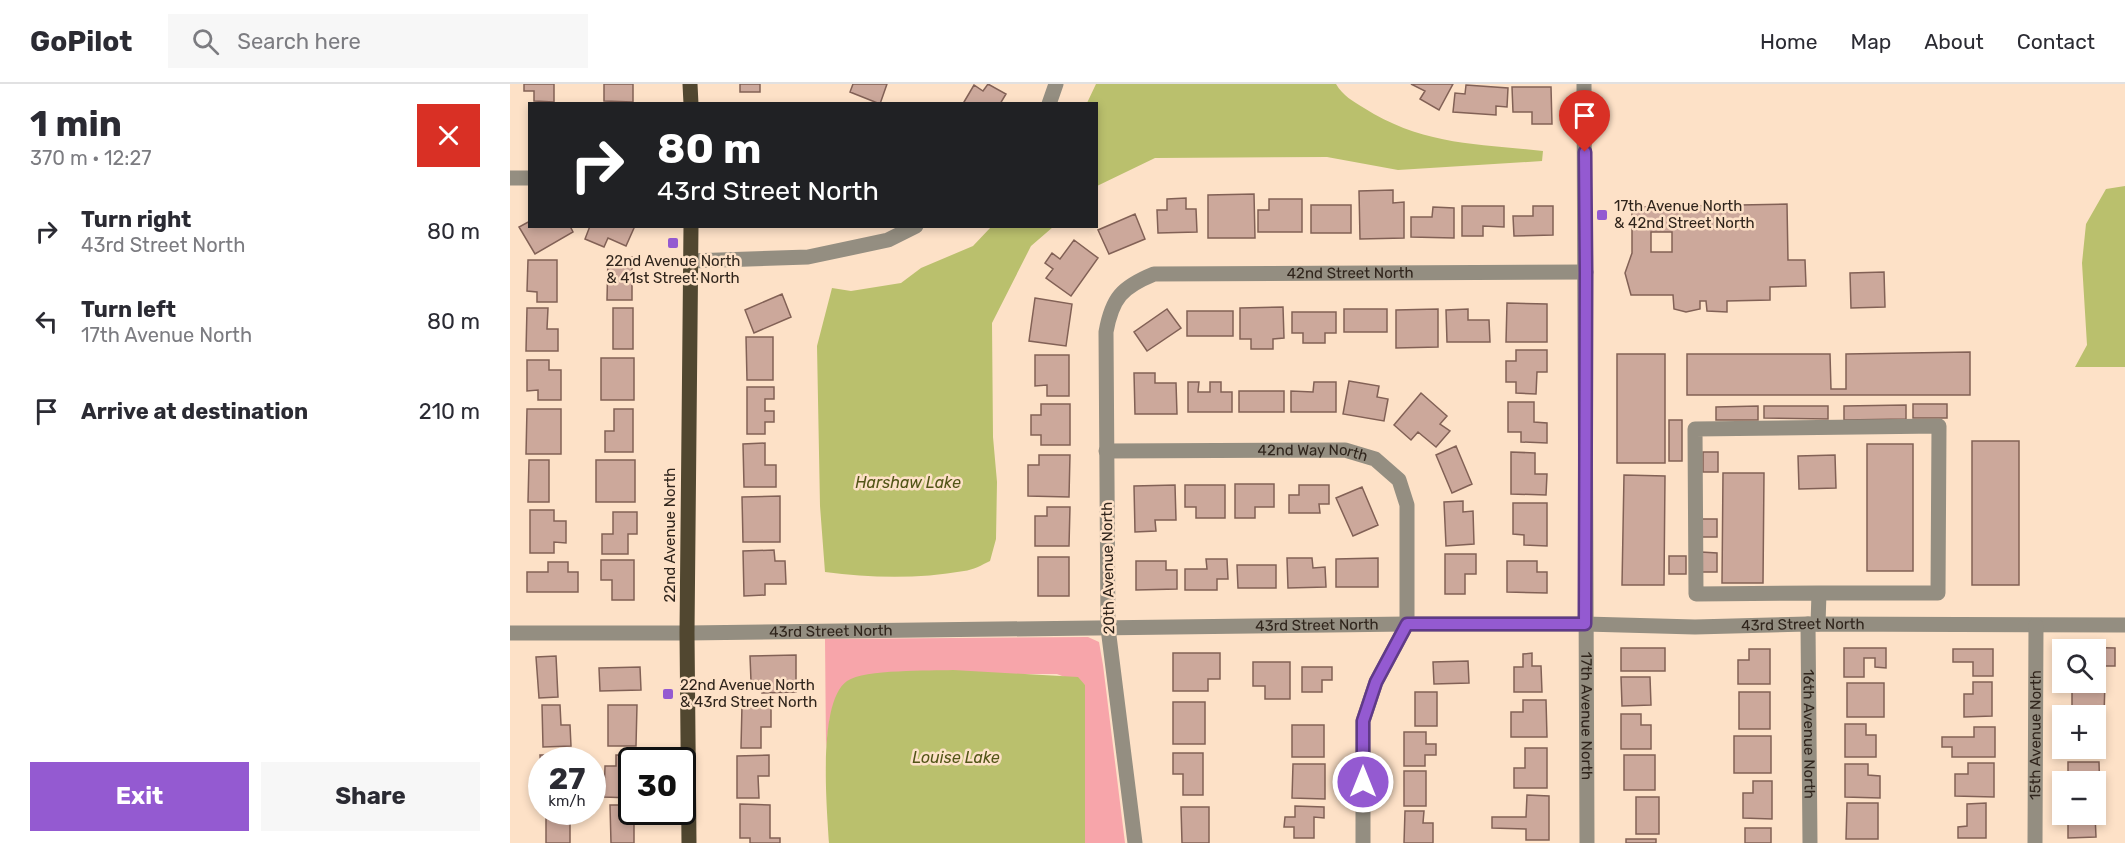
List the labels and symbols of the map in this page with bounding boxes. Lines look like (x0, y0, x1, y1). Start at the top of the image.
pin (1559, 90, 1610, 152)
place label: 17th Avenue North & 42nd Street North (1614, 197, 1755, 232)
marker: 17th Avenue North & 42nd Street North (1595, 208, 1609, 222)
marker: 22nd Avenue North & 41st Street North (666, 236, 680, 250)
place label: 22nd Avenue North & 41st Street North (606, 252, 740, 287)
street label: 42nd Street North (1287, 264, 1414, 282)
street label: 42nd Way North (1258, 441, 1370, 465)
street label: 22nd Avenue North (661, 468, 679, 602)
water label: Harshaw Lake (855, 473, 961, 492)
street label: 20th Avenue North (1098, 502, 1118, 634)
street label: 43rd Street North (1255, 615, 1379, 635)
street label: 43rd Street North (1741, 615, 1865, 635)
street label: 43rd Street North (769, 621, 893, 641)
street label: 17th Avenue North (1577, 652, 1596, 780)
street label: 16th Avenue North (1799, 669, 1819, 799)
street label: 15th Avenue North (2026, 670, 2045, 800)
place label: 22nd Avenue North & 43rd Street North (680, 676, 817, 711)
marker: 22nd Avenue North & 43rd Street North (661, 687, 675, 701)
speed limit sign: 30 (618, 747, 696, 825)
water label: Louise Lake (912, 748, 1000, 767)
position arrow (1331, 750, 1395, 814)

